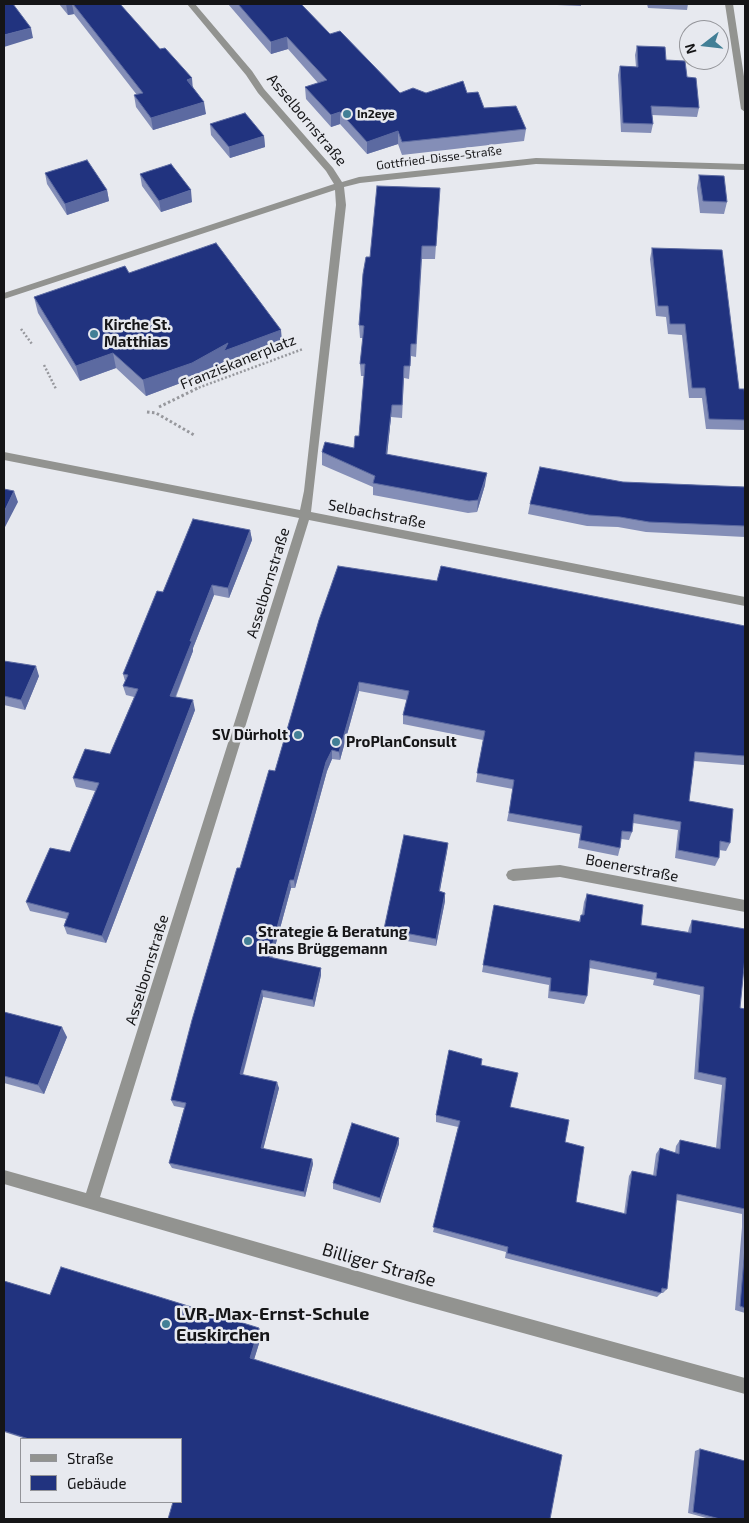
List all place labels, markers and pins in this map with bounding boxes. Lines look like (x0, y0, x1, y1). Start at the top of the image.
place label: In2eye (357, 107, 395, 121)
marker: In2eye (341, 108, 353, 120)
place label: Kirche St. Matthias (104, 316, 171, 351)
marker: Kirche St. Matthias (88, 328, 100, 340)
place label: SV Dürholt (212, 726, 288, 744)
marker: SV Dürholt (292, 729, 304, 741)
place label: ProPlanConsult (346, 733, 457, 751)
marker: ProPlanConsult (330, 736, 342, 748)
place label: Strategie & Beratung Hans Brüggemann (258, 923, 407, 958)
marker: Strategie & Beratung Hans Brüggemann (242, 935, 254, 947)
place label: LVR-Max-Ernst-Schule Euskirchen (176, 1303, 369, 1346)
marker: LVR-Max-Ernst-Schule Euskirchen (160, 1318, 172, 1330)

